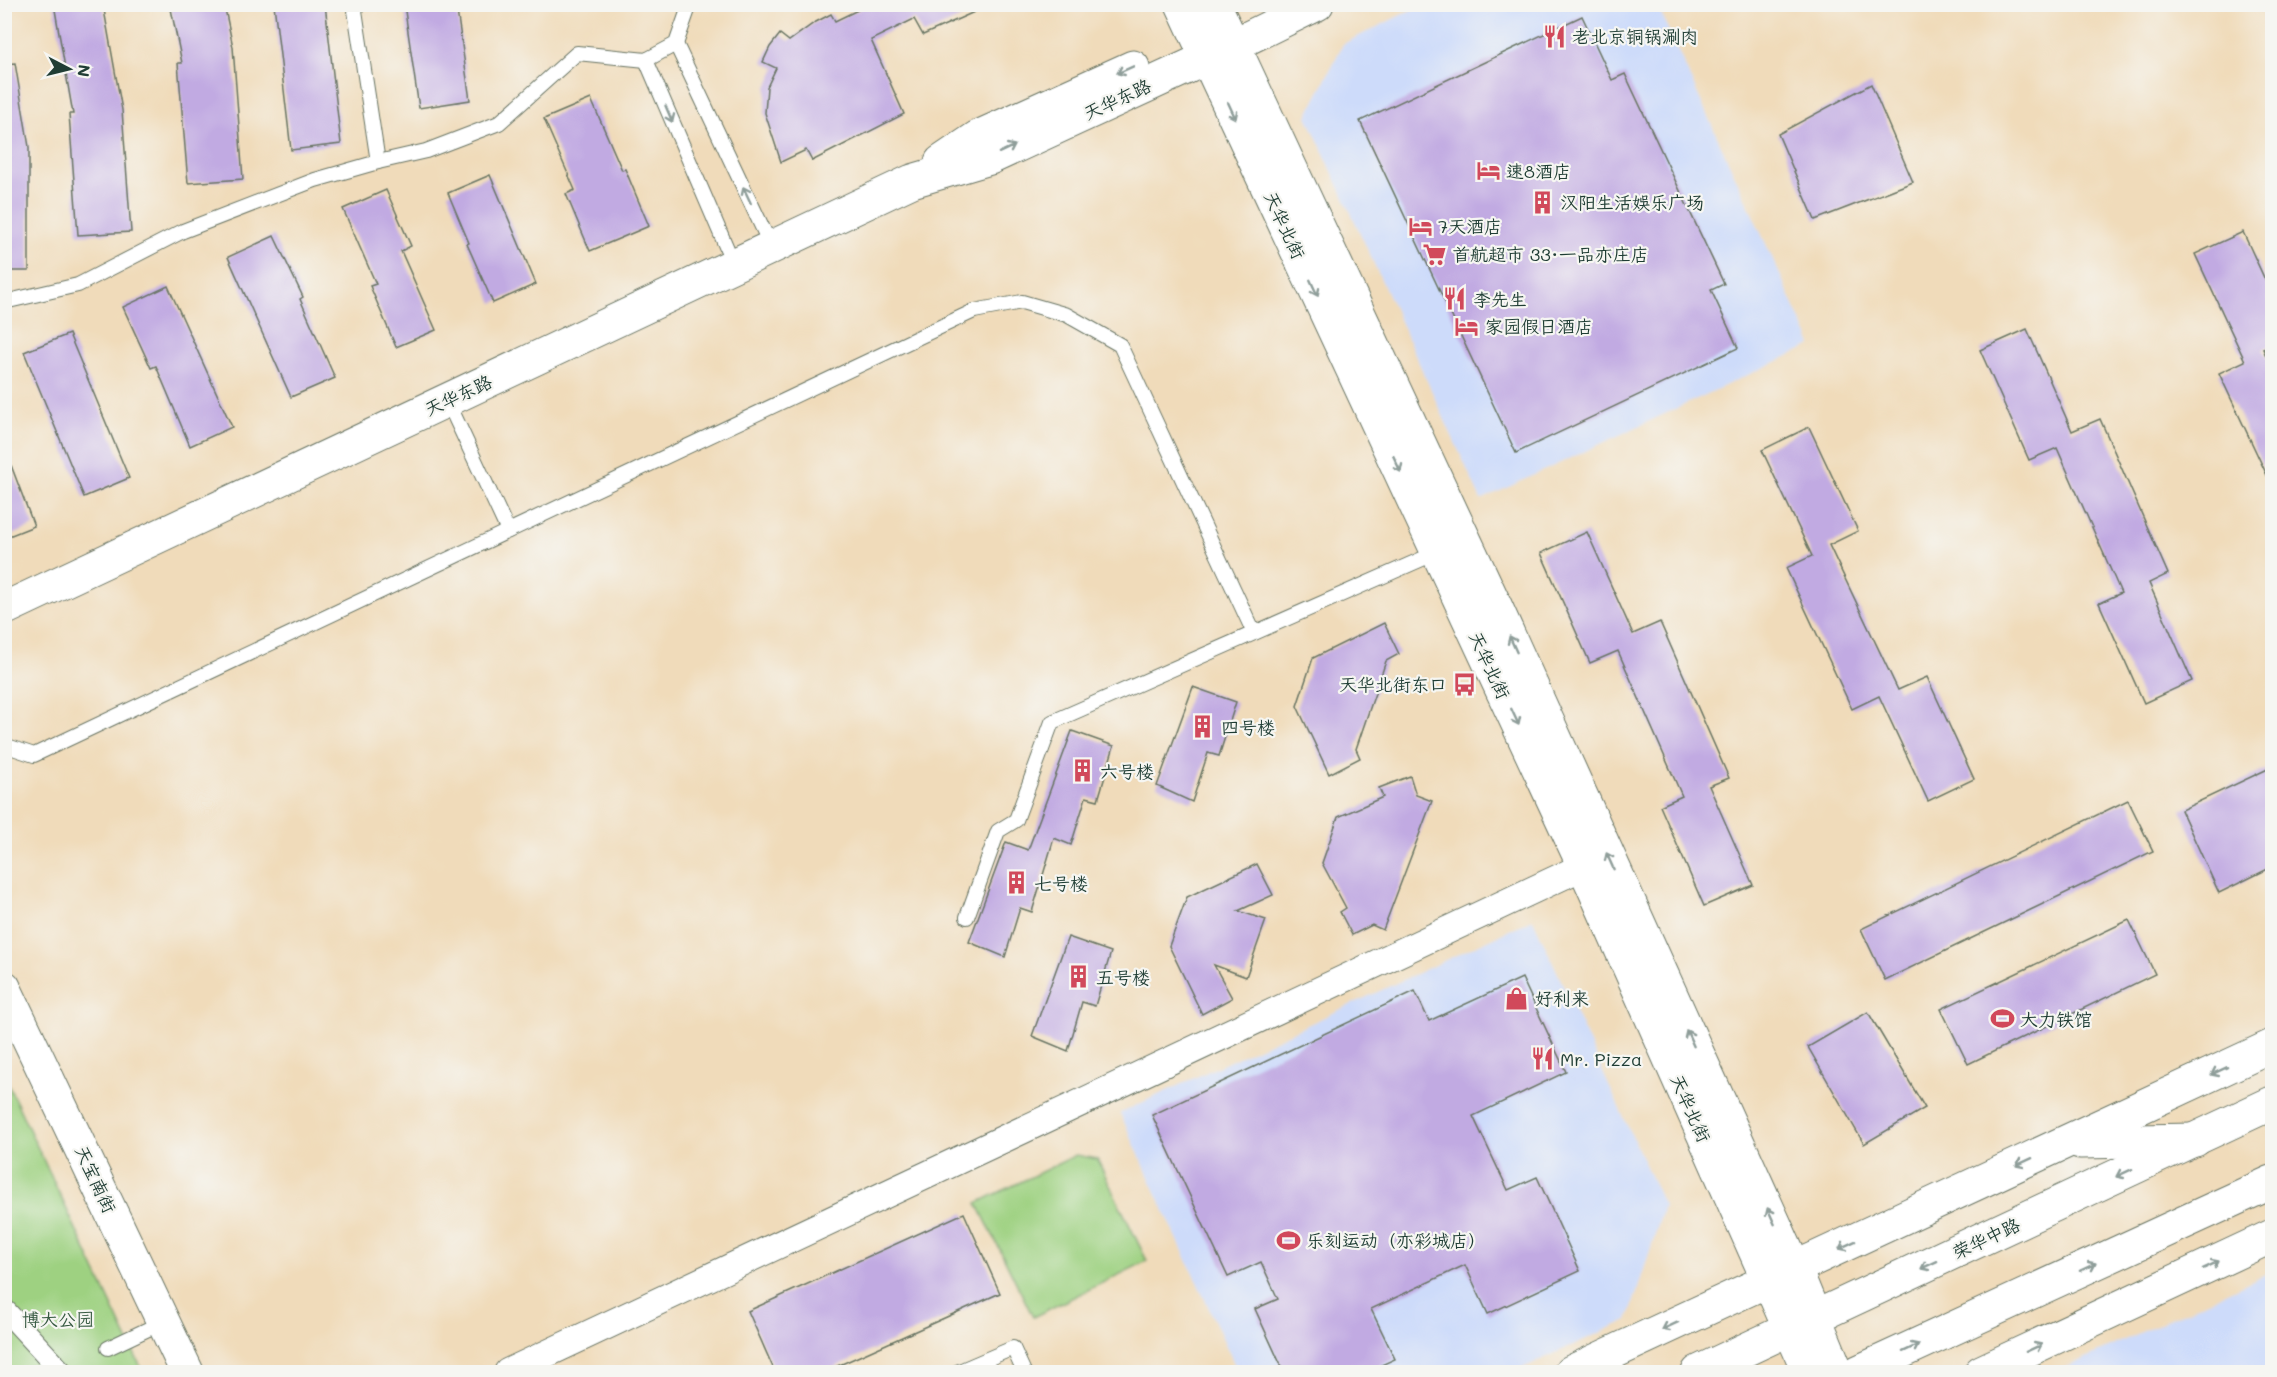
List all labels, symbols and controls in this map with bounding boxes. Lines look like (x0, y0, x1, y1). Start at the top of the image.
restaurant icon: 老北京铜锅涮肉 (1541, 23, 1567, 49)
place label: 老北京铜锅涮肉 (1572, 24, 1698, 48)
north arrow (39, 39, 99, 99)
text: N (73, 64, 96, 78)
one-way arrow (1117, 65, 1135, 77)
street label: 天华东路 (1079, 73, 1155, 125)
one-way arrow (1226, 101, 1238, 119)
one-way arrow (664, 104, 675, 123)
one-way arrow (998, 143, 1016, 155)
hotel icon: 速8酒店 (1475, 158, 1501, 184)
place label: 速8酒店 (1506, 159, 1571, 183)
one-way arrow (740, 186, 752, 204)
street label: 天华北街 (1259, 187, 1311, 263)
building icon: 汉阳生活娱乐广场 (1529, 189, 1555, 215)
place label: 汉阳生活娱乐广场 (1560, 190, 1704, 214)
hotel icon: 7天酒店 (1407, 213, 1433, 239)
place label: 7天酒店 (1438, 214, 1502, 238)
supermarket icon: 首航超市 33·一品亦庄店 (1421, 241, 1447, 267)
place label: 首航超市 33·一品亦庄店 (1452, 242, 1649, 266)
one-way arrow (1309, 278, 1321, 296)
restaurant icon: 李先生 (1442, 286, 1468, 312)
place label: 李先生 (1473, 287, 1527, 311)
hotel icon: 家园假日酒店 (1454, 313, 1480, 339)
place label: 家园假日酒店 (1485, 314, 1593, 338)
street label: 天华东路 (420, 369, 496, 421)
one-way arrow (1391, 455, 1403, 473)
street label: 天华北街 (1464, 627, 1516, 703)
one-way arrow (1506, 636, 1518, 654)
bus stop icon: 天华北街东口 (1452, 671, 1478, 697)
place label: 天华北街东口 (1339, 672, 1447, 696)
one-way arrow (1509, 708, 1521, 726)
building icon: 四号楼 (1190, 714, 1216, 740)
place label: 四号楼 (1221, 715, 1275, 739)
building icon: 六号楼 (1069, 758, 1095, 784)
place label: 六号楼 (1100, 759, 1154, 783)
one-way arrow (1604, 852, 1616, 870)
building icon: 七号楼 (1003, 870, 1029, 896)
place label: 七号楼 (1034, 871, 1088, 895)
building icon: 五号楼 (1065, 964, 1091, 990)
place label: 五号楼 (1096, 965, 1150, 989)
shop icon: 好利来 (1504, 985, 1530, 1011)
place label: 好利来 (1535, 986, 1589, 1010)
sports icon: 大力铁馆 (1989, 1006, 2015, 1032)
place label: 大力铁馆 (2020, 1007, 2092, 1031)
one-way arrow (1684, 1030, 1696, 1048)
restaurant icon: Mr. Pizza (1529, 1046, 1555, 1072)
place label: Mr. Pizza (1560, 1047, 1642, 1071)
one-way arrow (2211, 1065, 2229, 1077)
street label: 天华北街 (1665, 1070, 1717, 1146)
street label: 天宝南街 (70, 1141, 122, 1217)
one-way arrow (2015, 1157, 2033, 1169)
one-way arrow (2116, 1167, 2134, 1179)
one-way arrow (1764, 1207, 1775, 1225)
street label: 荣华中路 (1948, 1212, 2024, 1264)
sports icon: 乐刻运动（亦彩城店） (1275, 1227, 1301, 1253)
place label: 乐刻运动（亦彩城店） (1306, 1228, 1486, 1252)
one-way arrow (1839, 1239, 1857, 1251)
one-way arrow (1920, 1259, 1938, 1271)
one-way arrow (2202, 1259, 2220, 1270)
one-way arrow (2079, 1260, 2097, 1272)
park label: 博大公园 (22, 1307, 94, 1331)
one-way arrow (1661, 1321, 1679, 1333)
one-way arrow (2025, 1341, 2043, 1353)
one-way arrow (1902, 1342, 1920, 1353)

